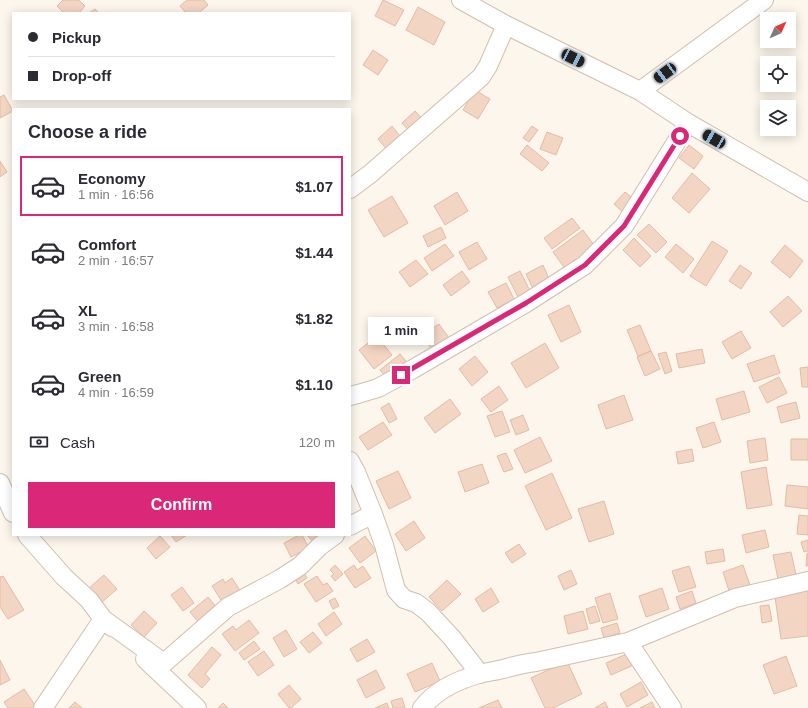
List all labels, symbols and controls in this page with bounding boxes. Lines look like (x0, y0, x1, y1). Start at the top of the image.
north arrow (760, 12, 796, 48)
map controls (760, 12, 796, 136)
text: Pickup (52, 29, 101, 46)
car (560, 47, 586, 69)
button: locate (760, 56, 796, 92)
car (652, 61, 678, 85)
text: Drop-off (52, 67, 111, 84)
button: layers (760, 100, 796, 136)
text: Choose a ride (28, 122, 147, 142)
route start (671, 127, 689, 145)
car (701, 128, 727, 150)
icon: car (30, 168, 66, 204)
text: Economy (78, 170, 146, 187)
text: $1.07 (295, 178, 333, 195)
text: 1 min · 16:56 (78, 187, 154, 202)
icon: car (30, 234, 66, 270)
text: Comfort (78, 236, 136, 253)
text: $1.44 (295, 244, 333, 261)
text: 2 min · 16:57 (78, 253, 154, 268)
icon: car (30, 300, 66, 336)
text: XL (78, 302, 97, 319)
text: $1.82 (295, 310, 333, 327)
callout: 1 min (368, 317, 434, 345)
text: 3 min · 16:58 (78, 319, 154, 334)
text: 1 min (384, 323, 418, 338)
icon: car (30, 366, 66, 402)
route end (392, 366, 410, 384)
text: Green (78, 368, 121, 385)
text: $1.10 (295, 376, 333, 393)
text: 4 min · 16:59 (78, 385, 154, 400)
icon: cash (28, 431, 50, 453)
text: Cash (60, 434, 95, 451)
text: 120 m (299, 435, 335, 450)
button: Confirm (28, 482, 335, 528)

